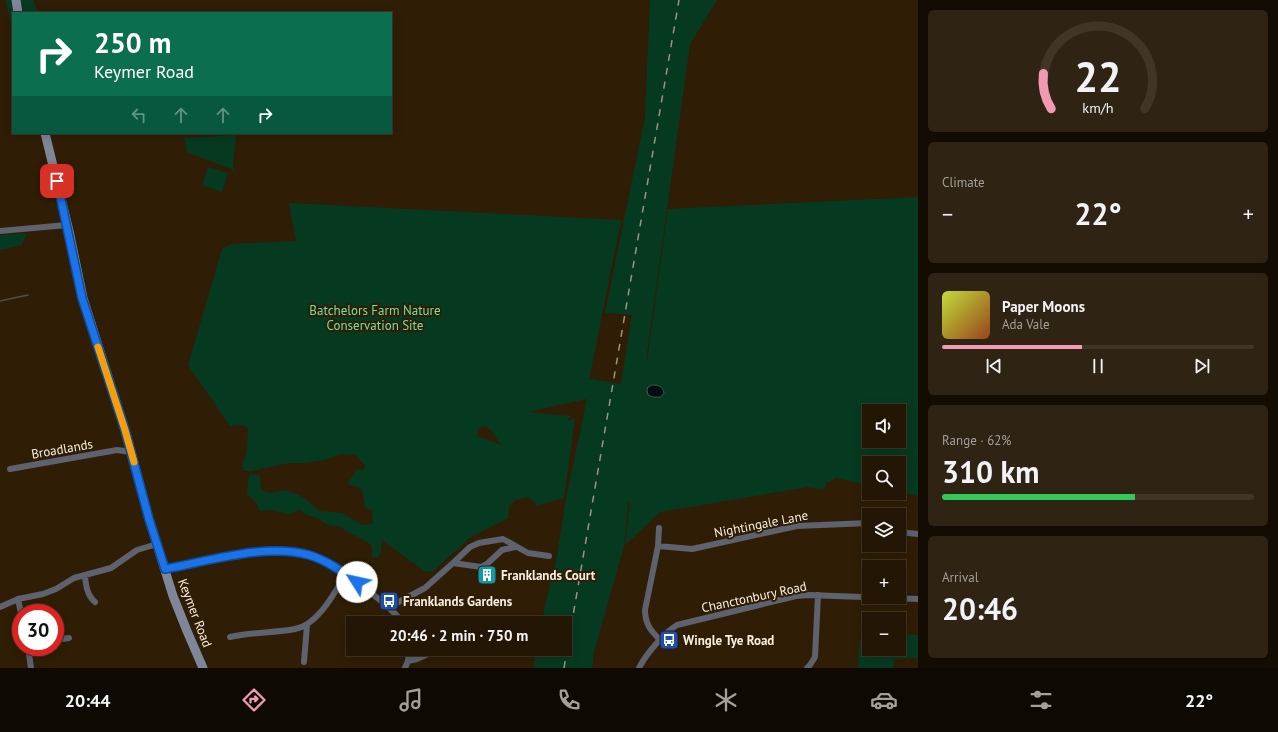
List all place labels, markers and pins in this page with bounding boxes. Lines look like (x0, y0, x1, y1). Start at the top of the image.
pin (40, 164, 74, 198)
building icon: Franklands Court (476, 564, 498, 586)
place label: Franklands Court (501, 567, 596, 584)
bus stop icon: Franklands Gardens (378, 590, 400, 612)
place label: Franklands Gardens (403, 593, 513, 610)
bus stop icon: Wingle Tye Road (658, 629, 680, 651)
place label: Wingle Tye Road (683, 632, 774, 649)

